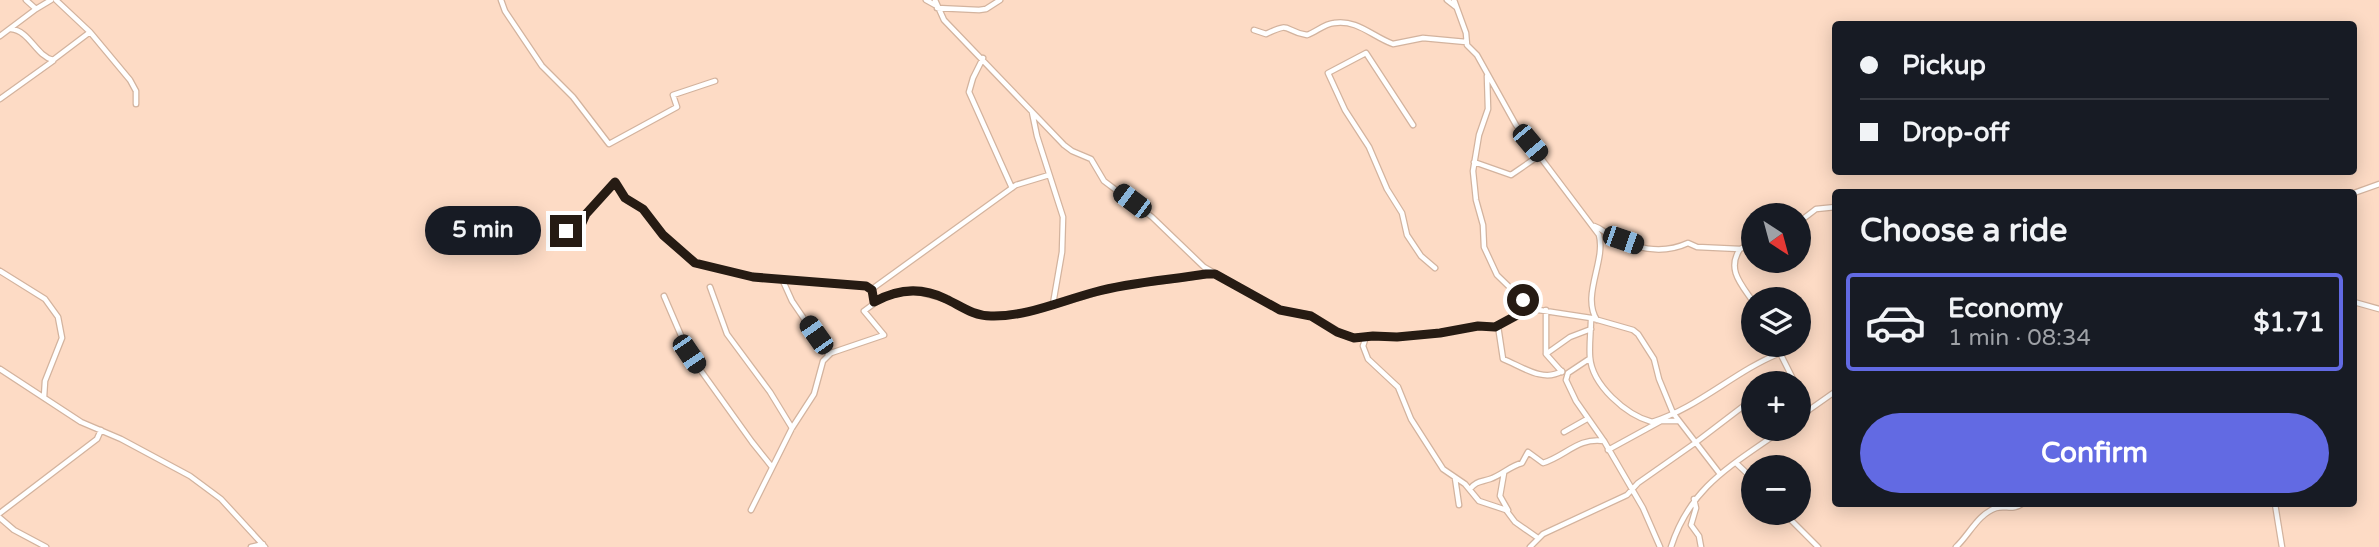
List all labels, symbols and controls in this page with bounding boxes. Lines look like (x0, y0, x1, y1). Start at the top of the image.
text: Pickup (1902, 50, 1986, 81)
text: Drop-off (1902, 117, 2009, 148)
car (1509, 120, 1552, 166)
car (1109, 180, 1156, 222)
north arrow (1741, 203, 1811, 273)
map controls (1741, 203, 1811, 525)
callout: 5 min (426, 206, 542, 256)
text: Choose a ride (1860, 212, 2067, 250)
route end (550, 215, 582, 247)
text: 5 min (452, 216, 514, 244)
car (1600, 223, 1647, 257)
route start (1507, 284, 1539, 316)
button: layers (1741, 287, 1811, 357)
icon: car (1864, 291, 1927, 354)
text: Economy (1948, 293, 2063, 324)
text: $1.71 (2253, 307, 2325, 338)
car (796, 312, 837, 358)
text: 1 min · 08:34 (1948, 324, 2091, 352)
car (669, 331, 710, 377)
button: + (1741, 371, 1811, 441)
button: Confirm (1860, 413, 2329, 493)
button: − (1741, 455, 1811, 525)

